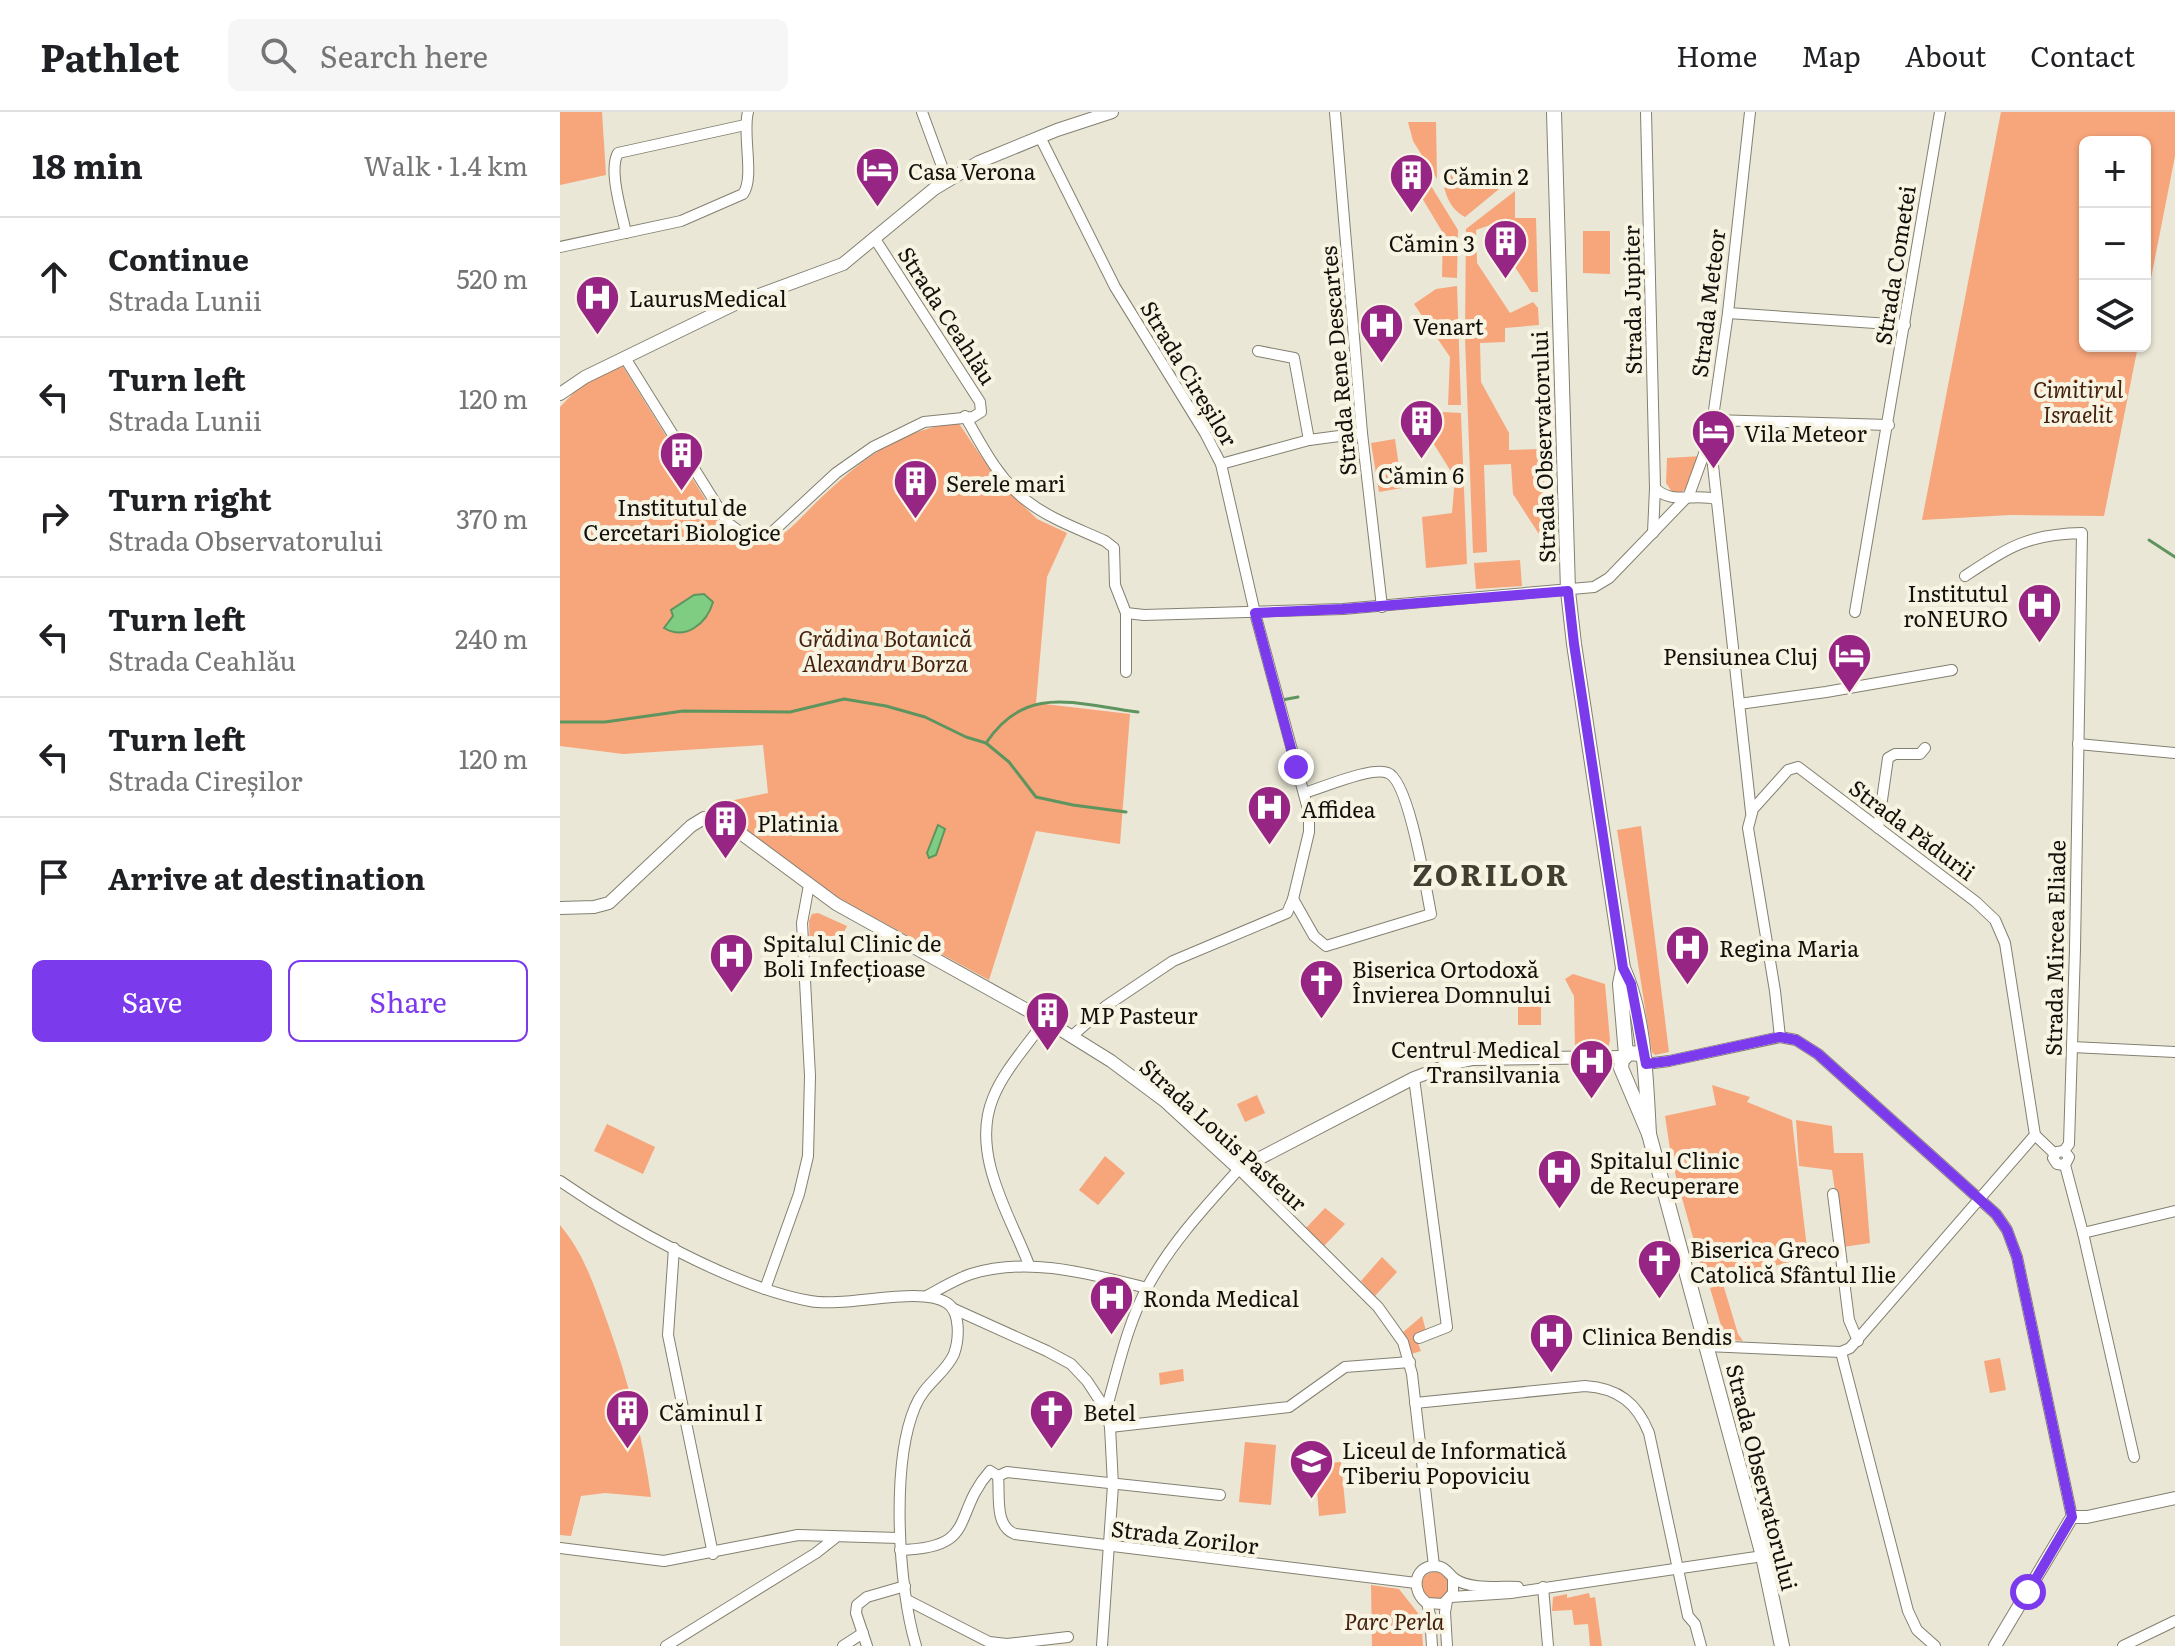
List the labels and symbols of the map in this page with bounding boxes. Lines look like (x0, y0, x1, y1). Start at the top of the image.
hotel icon: Casa Verona (853, 146, 901, 209)
building icon: Cămin 2 (1388, 151, 1436, 214)
place label: Casa Verona (908, 154, 1036, 187)
place label: Cămin 2 (1443, 159, 1529, 192)
street label: Strada Cometei (1865, 183, 1923, 347)
building icon: Cămin 3 (1482, 218, 1530, 281)
street label: Strada Jupiter (1613, 224, 1649, 375)
place label: Cămin 3 (1389, 226, 1475, 259)
street label: Strada Meteor (1682, 226, 1733, 379)
street label: Strada Ceahlău (891, 239, 1005, 391)
street label: Strada Rene Descartes (1311, 245, 1363, 477)
hospital icon: LaurusMedical (574, 273, 622, 336)
place label: LaurusMedical (629, 281, 787, 314)
street label: Strada Cireșilor (1133, 294, 1247, 453)
hospital icon: Venart (1358, 301, 1406, 364)
place label: Venart (1413, 309, 1484, 342)
street label: Strada Observatorului (1521, 330, 1563, 564)
park label: Cimitirul Israelit (2033, 372, 2124, 430)
building icon: Cămin 6 (1397, 397, 1445, 460)
hotel icon: Vila Meteor (1689, 408, 1737, 471)
place label: Vila Meteor (1744, 416, 1867, 449)
building icon: Institutul de Cercetari Biologice (658, 429, 706, 492)
building icon: Serele mari (891, 458, 939, 521)
place label: Cămin 6 (1378, 458, 1464, 491)
place label: Serele mari (946, 466, 1065, 499)
place label: Institutul de Cercetari Biologice (583, 490, 781, 548)
place label: Institutul roNEURO (1903, 576, 2008, 634)
hospital icon: Institutul roNEURO (2015, 581, 2063, 644)
park label: Grădina Botanică Alexandru Borza (798, 621, 972, 679)
hotel icon: Pensiunea Cluj (1825, 631, 1873, 694)
place label: Pensiunea Cluj (1663, 639, 1818, 672)
route end (1278, 749, 1314, 785)
street label: Strada Pădurii (1843, 771, 1983, 887)
hospital icon: Affidea (1246, 784, 1294, 847)
place label: Affidea (1301, 792, 1376, 825)
building icon: Platinia (702, 798, 750, 861)
place label: Platinia (757, 806, 839, 839)
street label: Strada Mircea Eliade (2036, 840, 2072, 1056)
district label: ZORILOR (1412, 851, 1570, 895)
hospital icon: Regina Maria (1664, 923, 1712, 986)
place label: Spitalul Clinic de Boli Infecțioase (763, 926, 942, 984)
hospital icon: Spitalul Clinic de Boli Infecțioase (708, 931, 756, 994)
place label: Regina Maria (1719, 931, 1859, 964)
place label: Biserica Ortodoxă Învierea Domnului (1352, 952, 1551, 1010)
church icon: Biserica Ortodoxă Învierea Domnului (1297, 957, 1345, 1020)
building icon: MP Pasteur (1024, 990, 1072, 1053)
place label: MP Pasteur (1079, 998, 1198, 1031)
place label: Centrul Medical Transilvania (1391, 1032, 1560, 1090)
hospital icon: Centrul Medical Transilvania (1567, 1037, 1615, 1100)
street label: Strada Louis Pasteur (1133, 1050, 1315, 1218)
place label: Spitalul Clinic de Recuperare (1590, 1143, 1739, 1201)
hospital icon: Spitalul Clinic de Recuperare (1535, 1148, 1583, 1211)
place label: Biserica Greco Catolică Sfântul Ilie (1690, 1232, 1896, 1290)
church icon: Biserica Greco Catolică Sfântul Ilie (1635, 1237, 1683, 1300)
hospital icon: Ronda Medical (1088, 1273, 1136, 1336)
place label: Ronda Medical (1143, 1281, 1299, 1314)
hospital icon: Clinica Bendis (1527, 1311, 1575, 1374)
place label: Clinica Bendis (1582, 1319, 1732, 1352)
street label: Strada Observatorului (1719, 1360, 1807, 1594)
building icon: Căminul I (604, 1387, 652, 1450)
church icon: Betel (1028, 1387, 1076, 1450)
place label: Căminul I (659, 1395, 763, 1428)
place label: Betel (1083, 1395, 1136, 1428)
place label: Liceul de Informatică Tiberiu Popoviciu (1342, 1433, 1567, 1491)
school or university icon: Liceul de Informatică Tiberiu Popoviciu (1287, 1438, 1335, 1501)
street label: Strada Zorilor (1109, 1511, 1261, 1561)
route start (2010, 1574, 2046, 1610)
park label: Parc Perla (1344, 1604, 1445, 1637)

